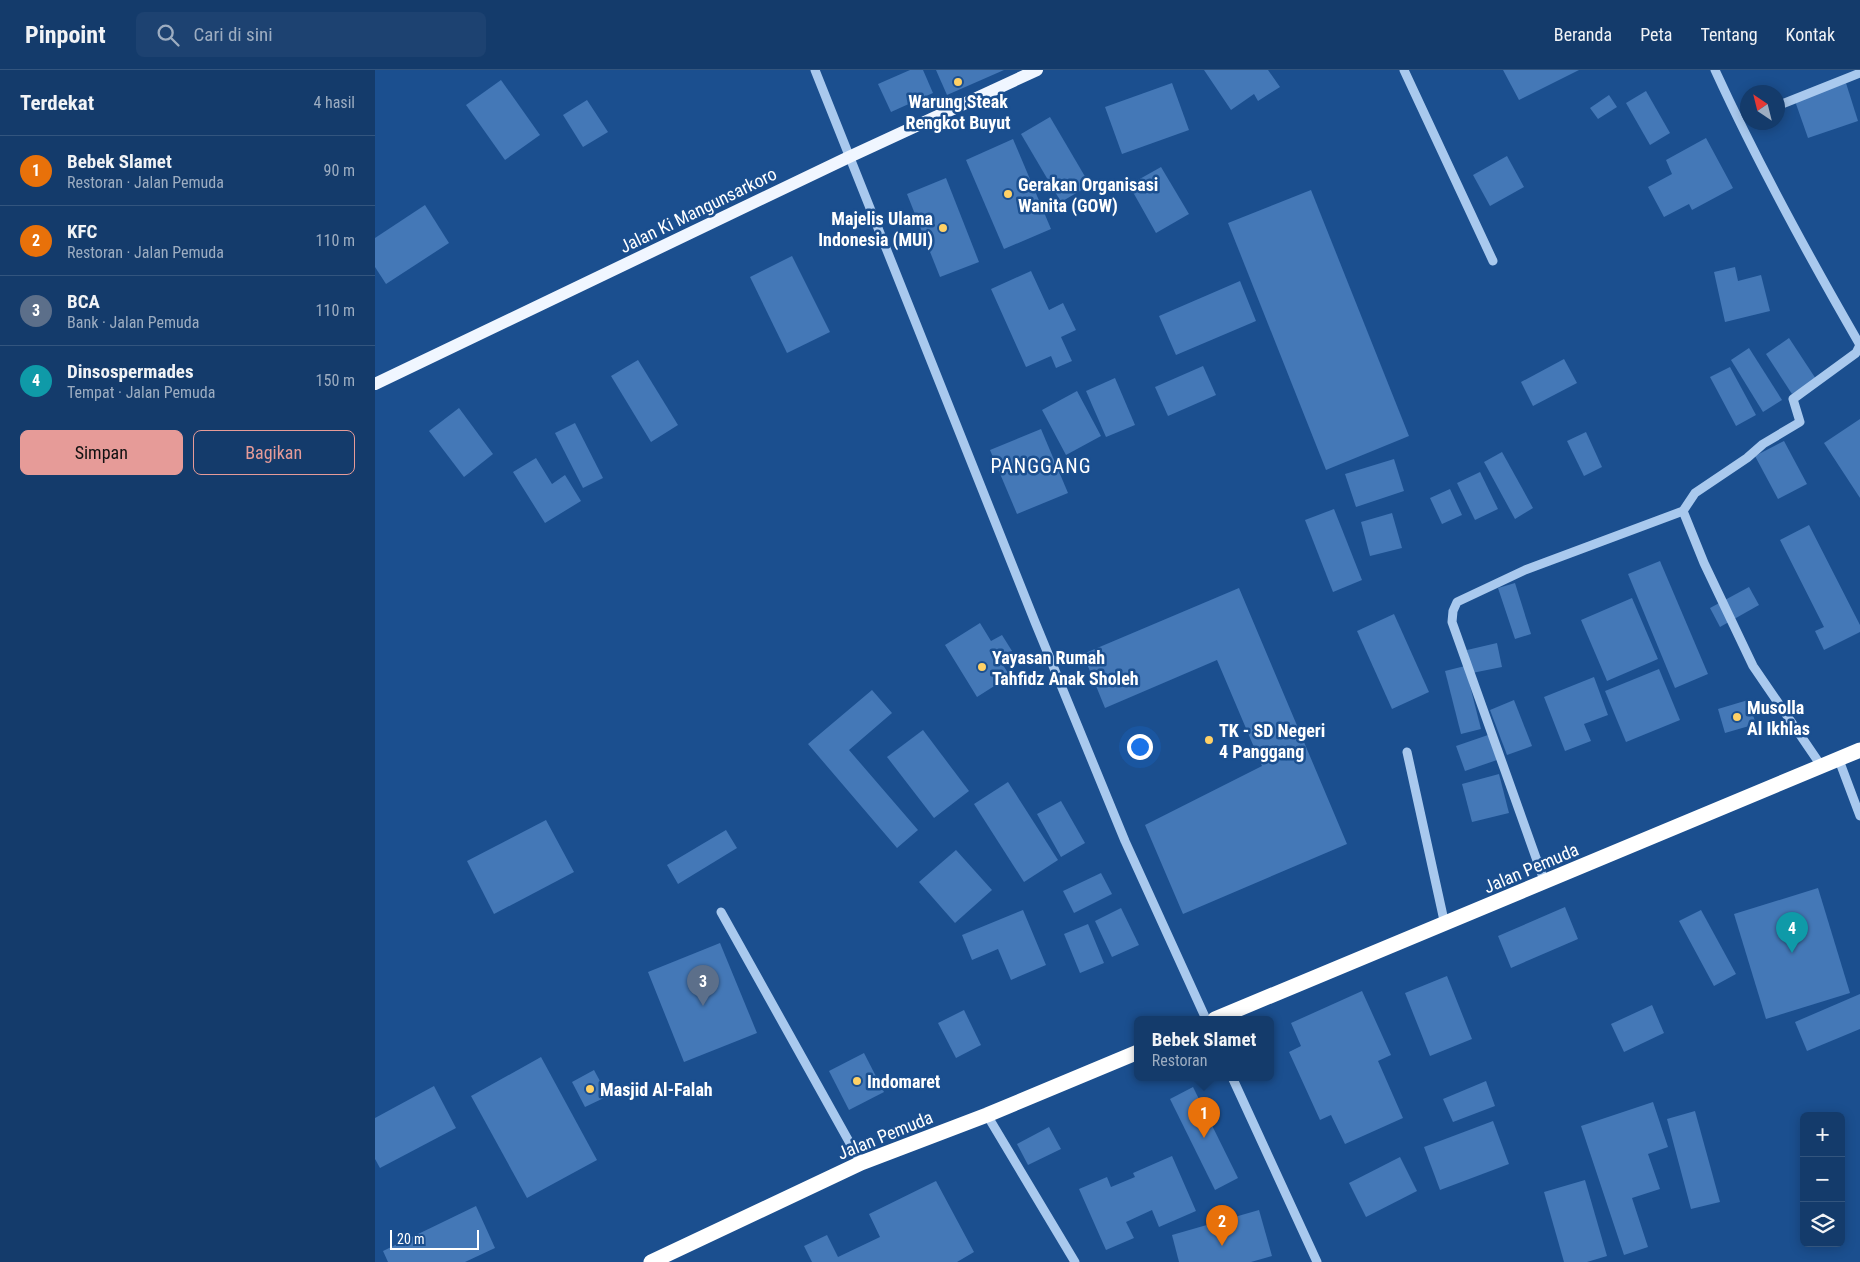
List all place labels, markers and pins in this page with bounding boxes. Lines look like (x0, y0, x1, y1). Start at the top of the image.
marker: Warung Steak Rengkot Buyut (952, 76, 964, 88)
place label: Warung Steak Rengkot Buyut (905, 91, 1011, 133)
place label: Gerakan Organisasi Wanita (GOW) (1018, 174, 1158, 217)
marker: Gerakan Organisasi Wanita (GOW) (1002, 188, 1014, 200)
place label: Majelis Ulama Indonesia (MUI) (818, 208, 933, 251)
marker: Majelis Ulama Indonesia (MUI) (937, 222, 949, 234)
place label: Yayasan Rumah Tahfidz Anak Sholeh (992, 647, 1139, 689)
marker: Yayasan Rumah Tahfidz Anak Sholeh (976, 661, 988, 673)
place label: Musolla Al Ikhlas (1747, 697, 1810, 739)
marker: Musolla Al Ikhlas (1731, 711, 1743, 723)
place label: TK - SD Negeri 4 Panggang (1219, 720, 1325, 762)
marker: TK - SD Negeri 4 Panggang (1203, 734, 1215, 746)
pin: 4 (1776, 912, 1808, 953)
pin: 3 (687, 965, 719, 1006)
place label: Indomaret (867, 1071, 941, 1092)
marker: Indomaret (851, 1075, 863, 1087)
place label: Masjid Al-Falah (600, 1079, 713, 1100)
marker: Masjid Al-Falah (584, 1083, 596, 1095)
pin: 1 (1188, 1097, 1220, 1138)
pin: 2 (1206, 1205, 1238, 1246)

